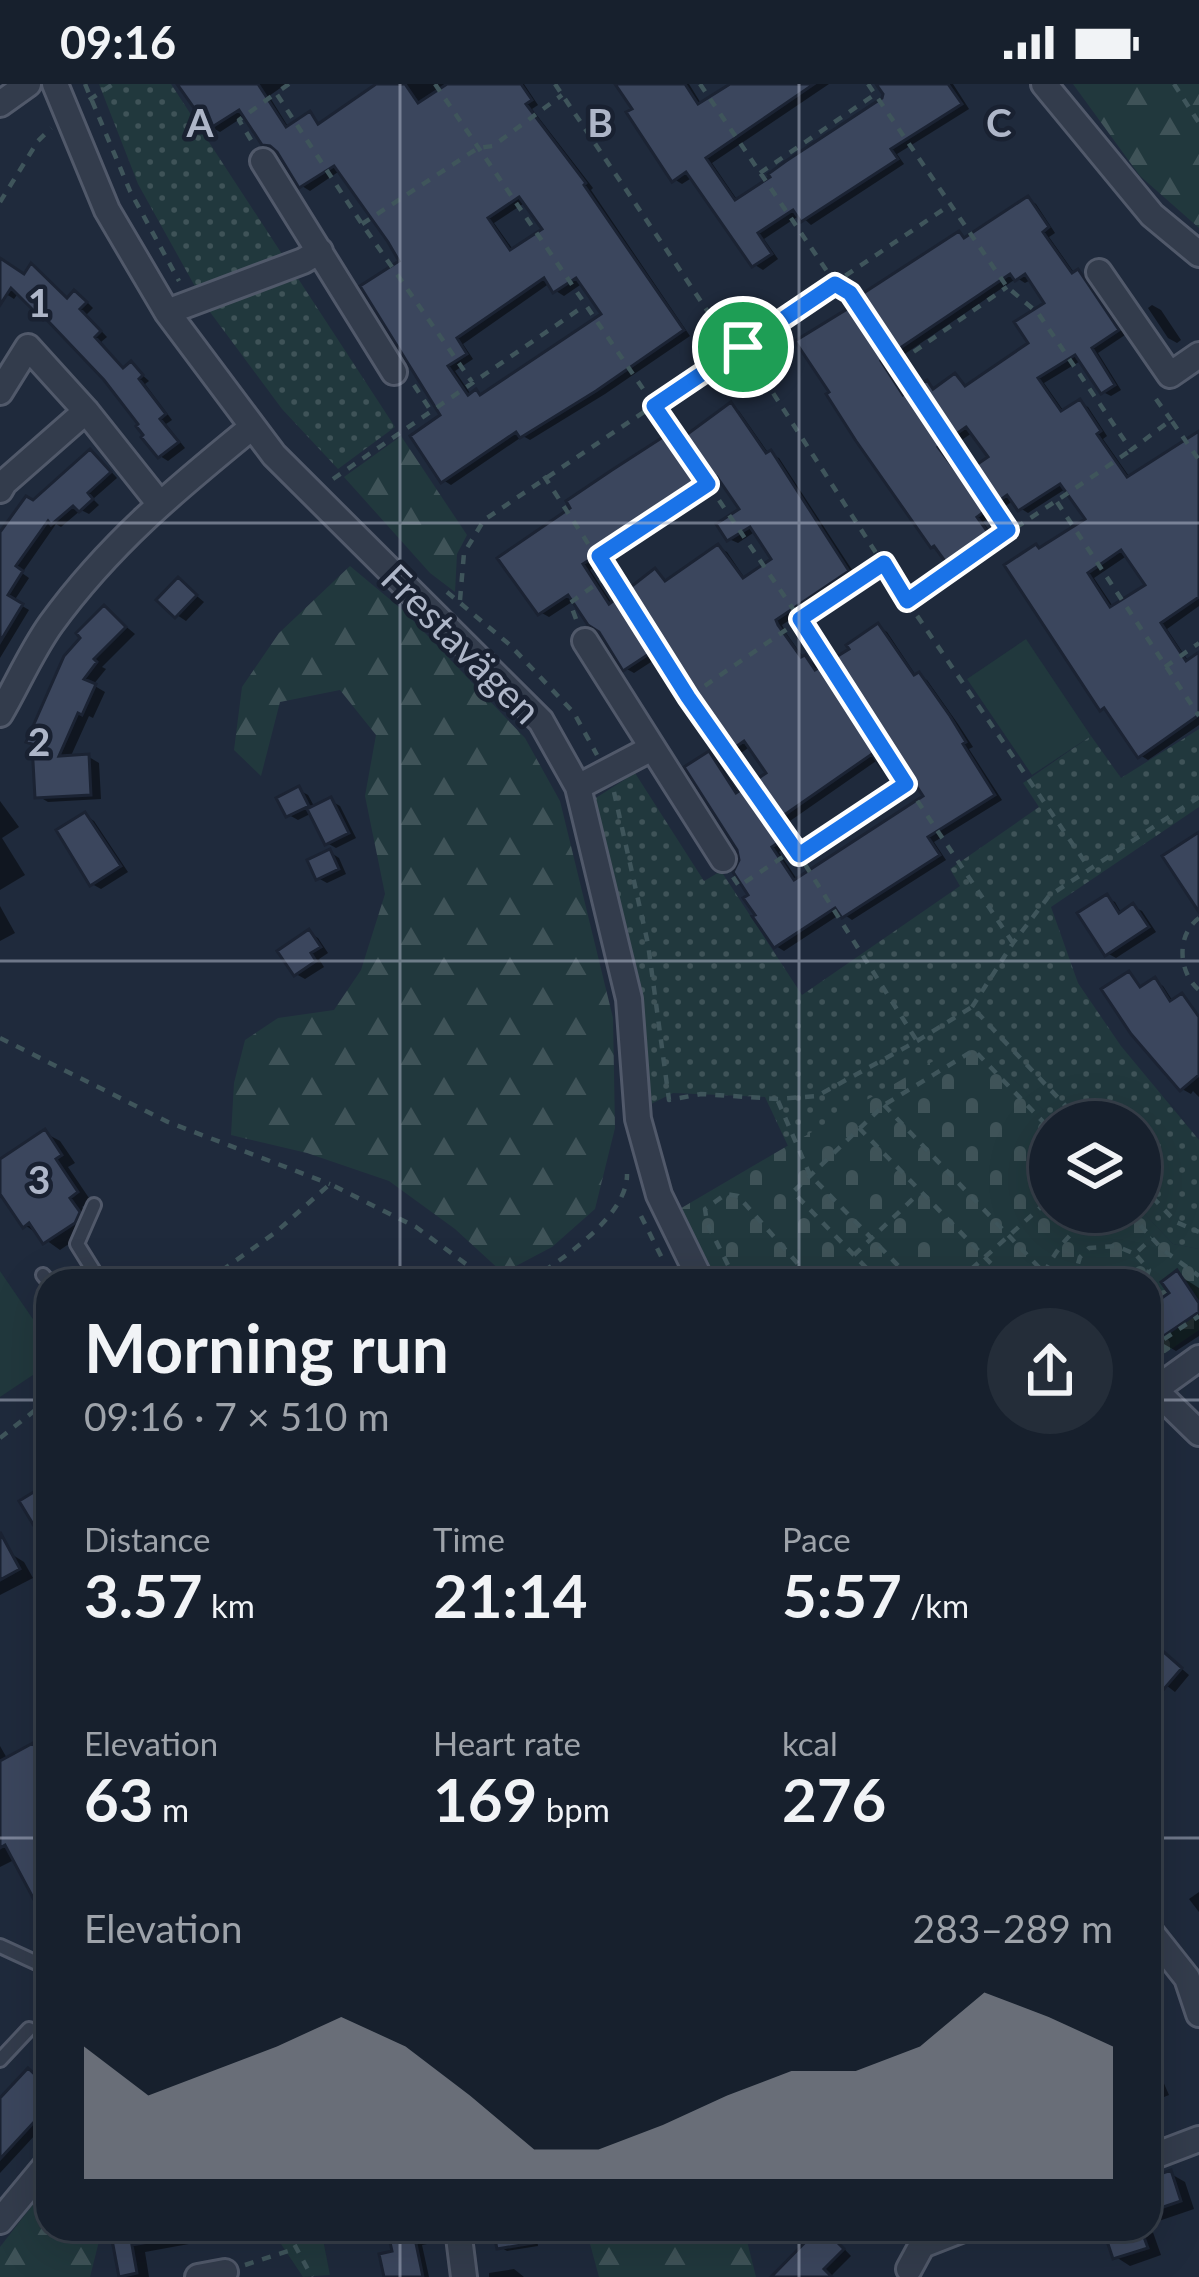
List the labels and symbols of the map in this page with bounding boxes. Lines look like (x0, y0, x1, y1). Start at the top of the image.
text: A (185, 99, 214, 145)
text: B (587, 99, 613, 145)
text: C (986, 99, 1012, 145)
text: 1 (28, 279, 50, 325)
pin (692, 296, 794, 398)
street label: Frestavägen (373, 554, 551, 732)
text: 2 (28, 718, 50, 764)
text: 3 (28, 1156, 50, 1202)

